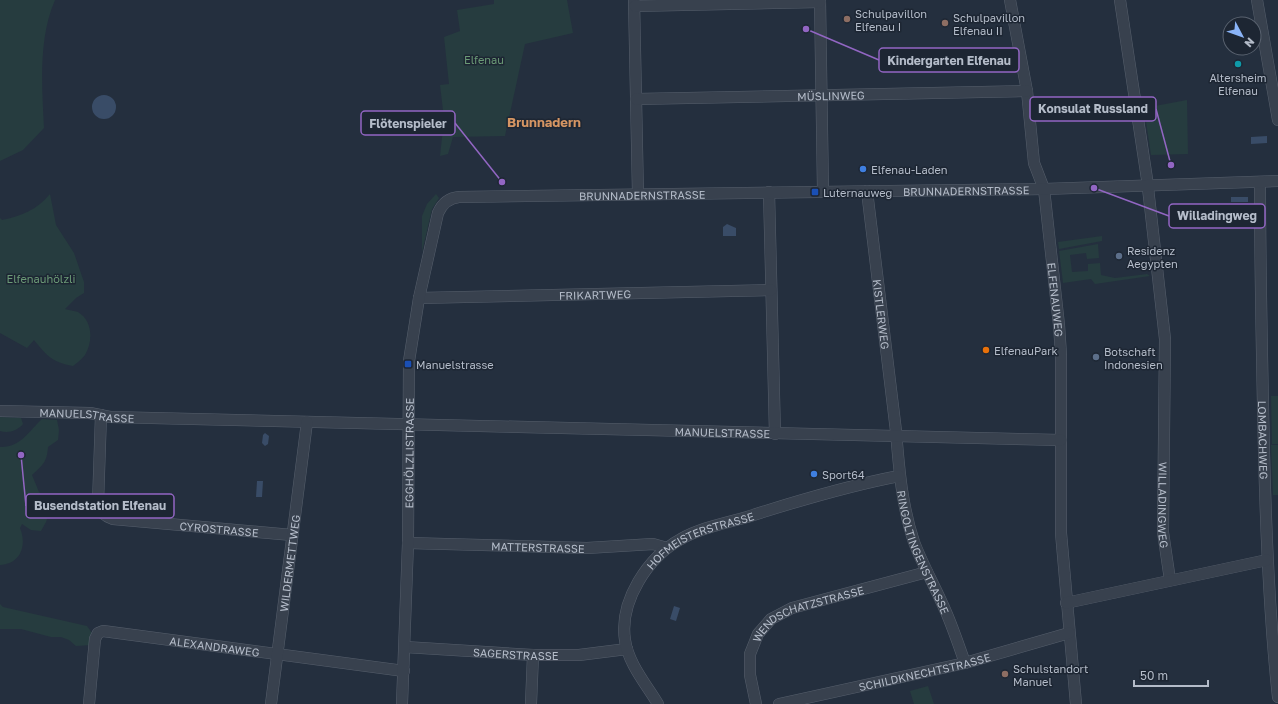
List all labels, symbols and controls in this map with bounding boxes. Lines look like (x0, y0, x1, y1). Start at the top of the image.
place label: Schulpavillon Elfenau I (855, 7, 927, 33)
place label: Schulpavillon Elfenau II (953, 11, 1025, 37)
marker: Schulpavillon Elfenau I (842, 14, 852, 24)
north arrow (1222, 16, 1262, 56)
marker: Schulpavillon Elfenau II (940, 18, 950, 28)
text: N (1242, 35, 1258, 50)
callout: Kindergarten Elfenau (879, 48, 1019, 72)
park label: Elfenau (464, 53, 504, 66)
text: Kindergarten Elfenau (887, 53, 1011, 68)
marker: Altersheim Elfenau (1233, 59, 1243, 69)
place label: Altersheim Elfenau (1209, 71, 1267, 97)
street label: MÜSLINWEG (797, 88, 865, 102)
callout: Konsulat Russland (1030, 97, 1156, 121)
text: Konsulat Russland (1038, 101, 1148, 116)
callout: Flötenspieler (361, 111, 455, 135)
district label: Brunnadern (507, 114, 581, 130)
text: Flötenspieler (369, 116, 447, 131)
place label: Elfenau-Laden (871, 163, 948, 176)
marker: Elfenau-Laden (858, 164, 868, 174)
street label: BRUNNADERNSTRASSE (903, 183, 1030, 197)
place label: Luternauweg (823, 186, 892, 199)
street label: BRUNNADERNSTRASSE (579, 187, 706, 202)
marker: Luternauweg (810, 187, 820, 197)
callout: Willadingweg (1169, 204, 1265, 228)
text: Willadingweg (1177, 208, 1257, 223)
place label: Residenz Aegypten (1127, 244, 1178, 270)
marker: Residenz Aegypten (1114, 251, 1124, 261)
street label: ELFENAUWEG (1046, 262, 1066, 337)
park label: Elfenauhölzli (6, 272, 76, 285)
street label: KISTLERWEG (871, 278, 893, 350)
street label: FRIKARTWEG (559, 287, 631, 301)
place label: ElfenauPark (994, 344, 1058, 357)
marker: ElfenauPark (981, 345, 991, 355)
place label: Botschaft Indonesien (1104, 345, 1163, 371)
marker: Botschaft Indonesien (1091, 352, 1101, 362)
place label: Manuelstrasse (416, 358, 494, 371)
marker: Manuelstrasse (403, 359, 413, 369)
street label: EGGHÖLZLISTRASSE (402, 397, 415, 509)
street label: LOMBACHWEG (1256, 401, 1271, 480)
street label: MANUELSTRASSE (39, 405, 135, 424)
street label: MANUELSTRASSE (675, 424, 771, 439)
street label: WILLADINGWEG (1156, 462, 1172, 549)
place label: Sport64 (822, 468, 865, 481)
marker: Sport64 (809, 469, 819, 479)
street label: RINGOLTINGENSTRASSE (896, 489, 953, 616)
callout: Busendstation Elfenau (26, 494, 174, 518)
text: Busendstation Elfenau (34, 498, 166, 513)
street label: HOFMEISTERSTRASSE (643, 509, 756, 571)
street label: WILDERMETTWEG (276, 514, 302, 613)
street label: CYROSTRASSE (179, 518, 259, 539)
street label: MATTERSTRASSE (491, 539, 585, 554)
street label: WENDSCHATZSTRASSE (749, 583, 865, 644)
street label: ALEXANDRAWEG (169, 633, 261, 658)
street label: SAGERSTRASSE (473, 645, 559, 662)
street label: SCHILDKNECHTSTRASSE (857, 649, 992, 693)
place label: Schulstandort Manuel (1013, 662, 1088, 688)
scale bar (1134, 662, 1208, 688)
text: 50 m (1140, 668, 1168, 683)
marker: Schulstandort Manuel (1000, 669, 1010, 679)

